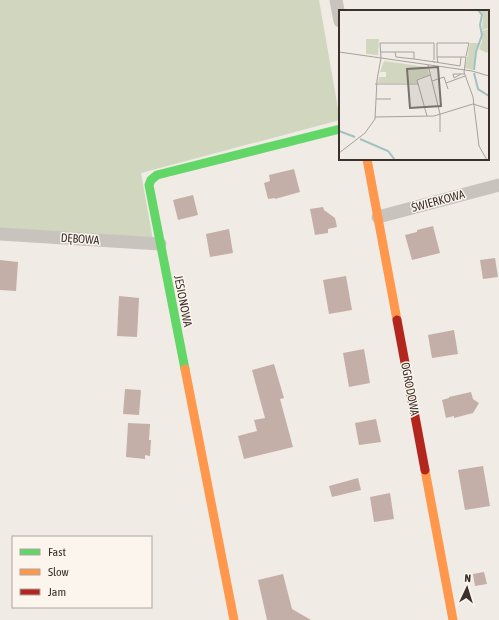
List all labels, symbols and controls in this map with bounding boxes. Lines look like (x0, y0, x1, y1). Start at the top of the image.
inset map (339, 10, 489, 160)
street label: ŚWIERKOWA (410, 187, 466, 215)
street label: DĘBOWA (60, 231, 100, 247)
street label: JESIONOWA (171, 274, 195, 328)
street label: OGRODOWA (398, 361, 422, 417)
legend (12, 536, 152, 608)
text: Fast (48, 545, 66, 559)
text: Slow (48, 565, 69, 579)
north arrow (447, 568, 487, 608)
text: N (464, 572, 471, 584)
text: Jam (48, 585, 66, 599)

